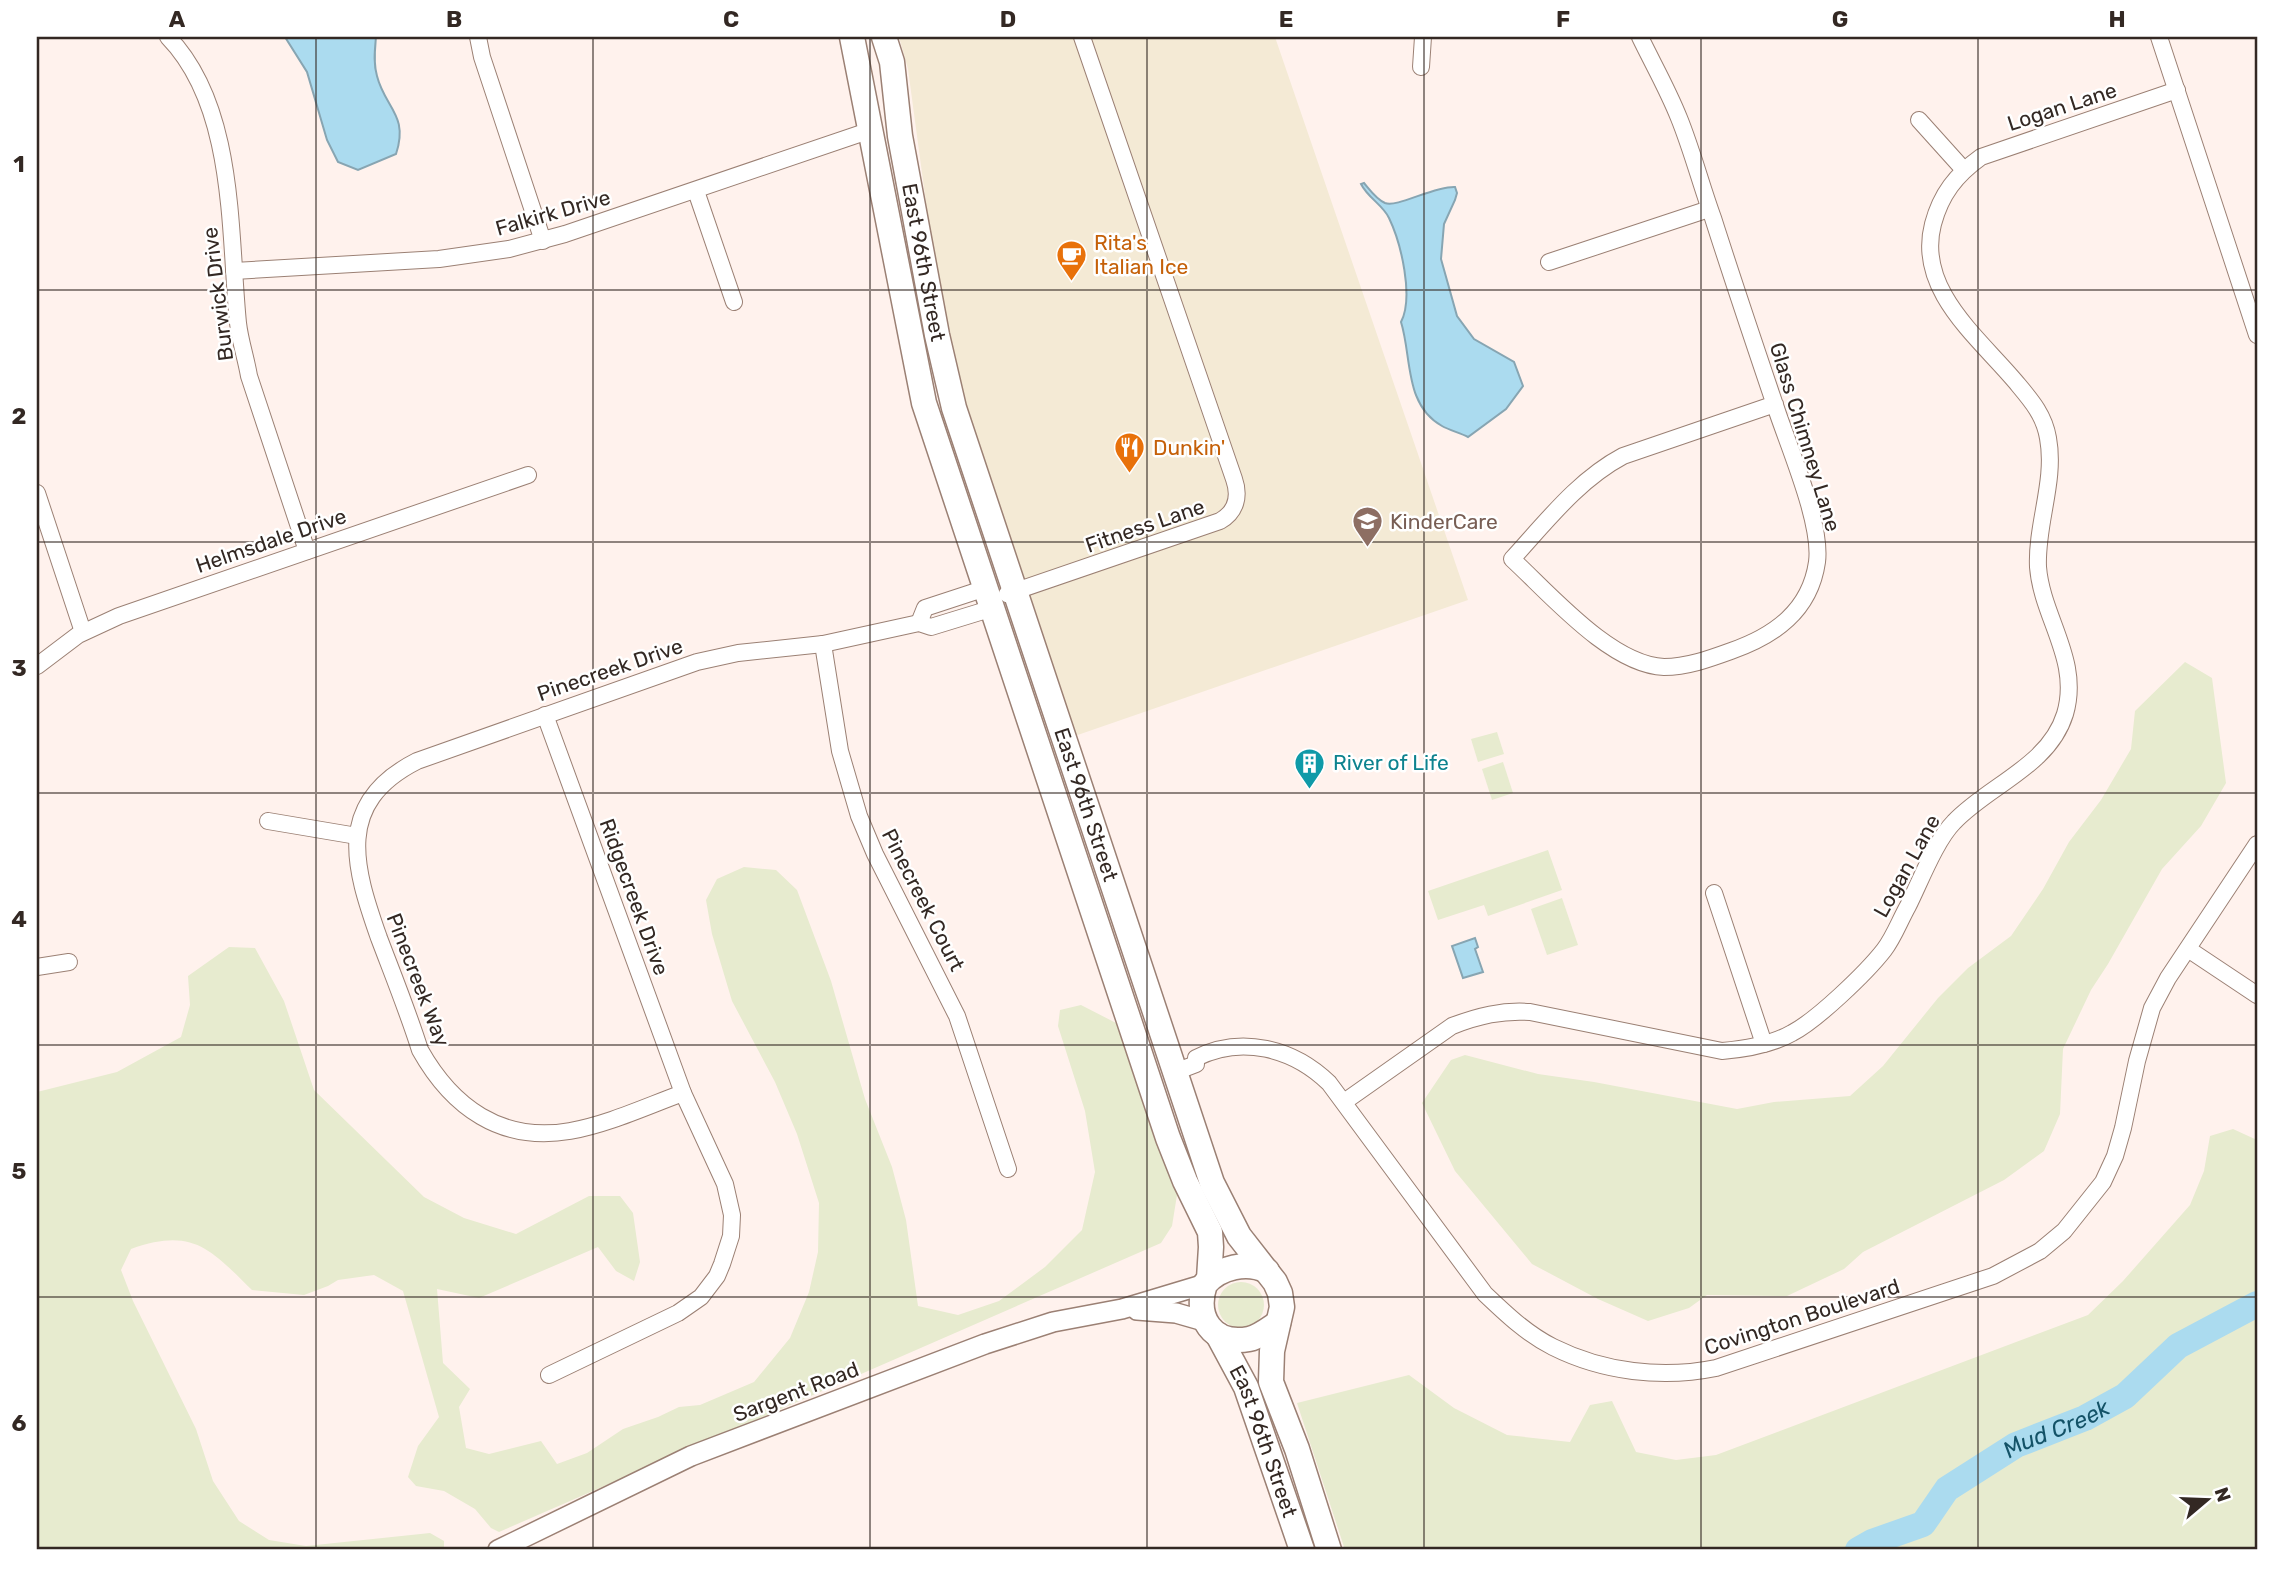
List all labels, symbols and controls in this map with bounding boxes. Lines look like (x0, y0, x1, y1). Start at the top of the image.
text: A (169, 5, 186, 33)
text: B (446, 5, 462, 33)
text: C (723, 5, 739, 33)
text: D (1000, 5, 1016, 33)
text: E (1279, 5, 1293, 33)
text: F (1556, 5, 1570, 33)
text: G (1832, 5, 1848, 33)
text: H (2108, 5, 2126, 33)
street label: Logan Lane (2004, 77, 2120, 136)
text: 1 (13, 150, 25, 178)
street label: East 96th Street (897, 181, 951, 344)
street label: Falkirk Drive (492, 184, 613, 241)
street label: Burwick Drive (197, 226, 238, 362)
place label: Rita's Italian Ice (1094, 230, 1188, 279)
cafe icon: Rita's Italian Ice (1054, 238, 1088, 282)
street label: Glass Chimney Lane (1765, 339, 1846, 534)
text: 2 (12, 402, 26, 430)
restaurant icon: Dunkin' (1113, 431, 1147, 475)
place label: Dunkin' (1153, 435, 1225, 460)
street label: Fitness Lane (1082, 493, 1208, 558)
street label: Helmsdale Drive (192, 503, 350, 578)
school or university icon: KinderCare (1350, 505, 1384, 549)
place label: KinderCare (1390, 509, 1498, 534)
street label: Pinecreek Drive (534, 633, 686, 706)
text: 3 (11, 654, 27, 682)
street label: East 96th Street (1049, 724, 1124, 884)
building icon: River of Life (1293, 746, 1327, 790)
place label: River of Life (1333, 750, 1449, 775)
street label: Logan Lane (1868, 810, 1945, 921)
street label: Ridgecreek Drive (595, 815, 674, 979)
street label: Pinecreek Court (877, 824, 970, 975)
text: 4 (11, 905, 27, 933)
street label: Pinecreek Way (382, 910, 455, 1050)
text: 5 (12, 1157, 27, 1185)
street label: Covington Boulevard (1701, 1273, 1903, 1360)
street label: Sargent Road (730, 1356, 862, 1427)
street label: East 96th Street (1224, 1360, 1303, 1521)
water label: Mud Creek (1997, 1393, 2115, 1464)
text: 6 (12, 1409, 27, 1437)
north arrow (2172, 1464, 2242, 1534)
text: N (2210, 1484, 2236, 1505)

